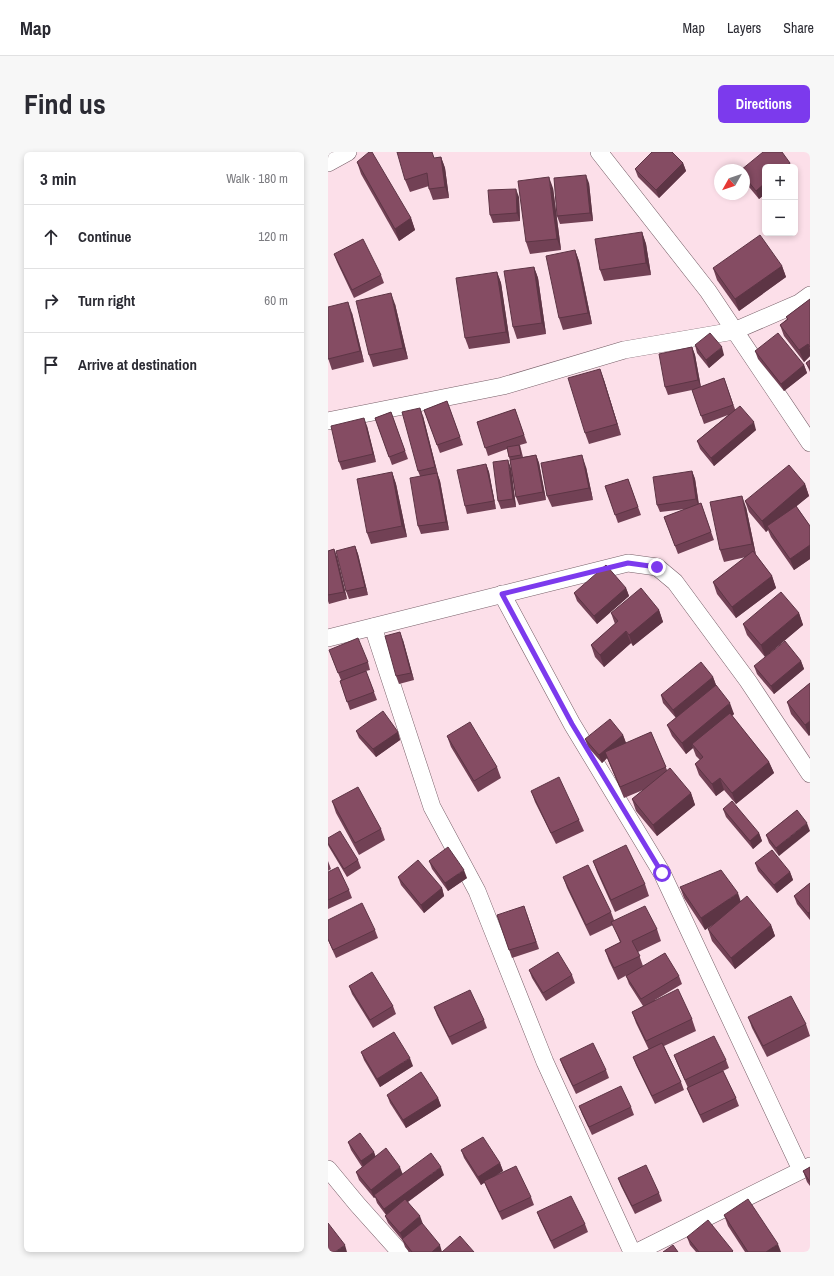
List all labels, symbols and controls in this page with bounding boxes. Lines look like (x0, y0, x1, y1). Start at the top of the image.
text: Map (20, 15, 51, 41)
text: Map (683, 19, 705, 37)
text: Layers (727, 19, 761, 37)
text: Share (783, 19, 814, 37)
text: Find us (24, 85, 106, 123)
button: Directions (718, 85, 810, 123)
north arrow (714, 164, 750, 200)
map controls (762, 164, 798, 236)
button: + (762, 164, 798, 200)
text: 3 min (40, 167, 76, 190)
text: Walk · 180 m (226, 170, 288, 187)
button: − (762, 200, 798, 236)
icon: ahead (40, 226, 62, 248)
text: Continue (78, 226, 131, 247)
text: 120 m (258, 228, 288, 245)
icon: right (40, 290, 62, 312)
text: Turn right (78, 290, 135, 311)
text: 60 m (264, 292, 288, 309)
icon: arrive (40, 354, 62, 376)
text: Arrive at destination (78, 354, 197, 375)
route end (648, 558, 666, 576)
route start (653, 864, 671, 882)

